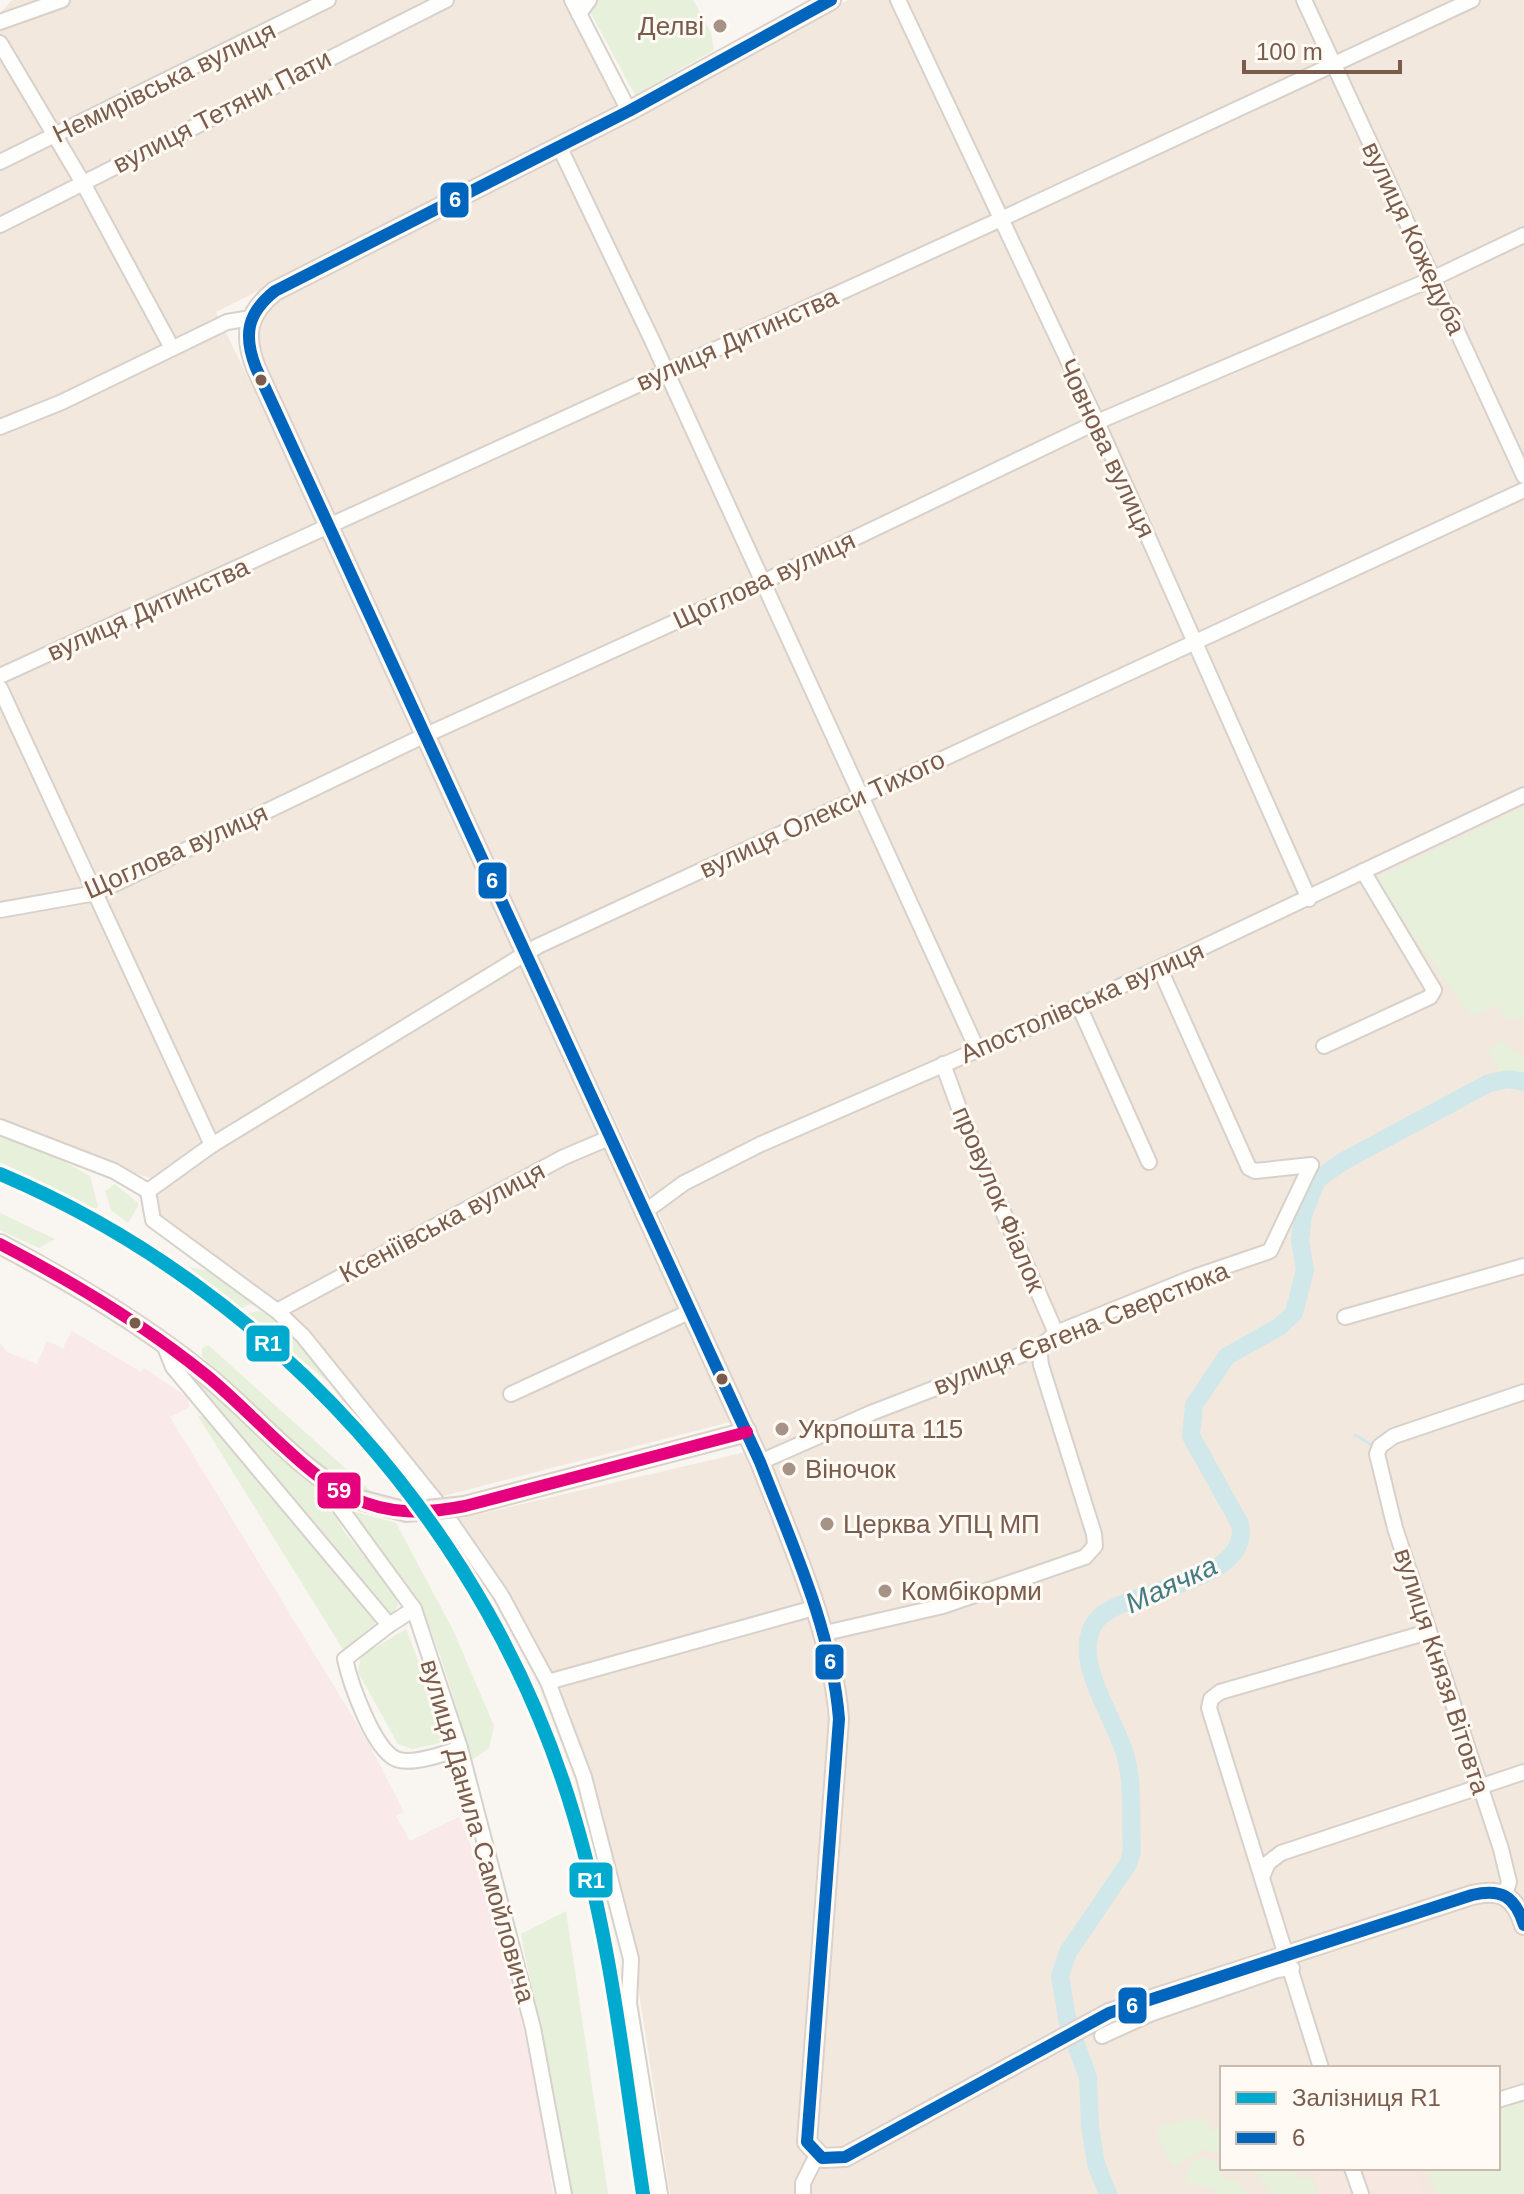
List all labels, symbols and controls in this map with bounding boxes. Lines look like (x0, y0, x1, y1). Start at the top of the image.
place label: Делві (638, 11, 704, 41)
street label: Немирівська вулиця (48, 15, 280, 149)
marker: Делві (711, 17, 729, 35)
scale bar (1244, 24, 1400, 74)
text: 100 m (1256, 38, 1323, 65)
street label: вулиця Тетяни Пати (108, 43, 336, 179)
street label: вулиця Кожедуба (1356, 137, 1472, 340)
line badge: 6 (439, 181, 470, 219)
text: 6 (449, 187, 461, 212)
street label: вулиця Дитинства (632, 281, 843, 397)
street label: Човнова вулиця (1052, 354, 1162, 542)
unlabelled marker (253, 372, 269, 388)
street label: Щоглова вулиця (668, 525, 860, 635)
street label: вулиця Дитинства (43, 551, 254, 667)
street label: вулиця Олекси Тихого (695, 744, 949, 884)
street label: Щоглова вулиця (80, 797, 272, 905)
line badge: 6 (477, 861, 508, 900)
text: 6 (486, 868, 498, 893)
street label: Апостолівська вулиця (956, 935, 1208, 1069)
street label: провулок Фіалок (946, 1102, 1052, 1297)
street label: Ксеніївська вулиця (334, 1155, 550, 1289)
street label: вулиця Євгена Сверстюка (929, 1255, 1233, 1401)
unlabelled marker (127, 1315, 143, 1331)
line badge: R1 (245, 1324, 291, 1363)
text: R1 (254, 1331, 282, 1356)
unlabelled marker (714, 1371, 730, 1387)
place label: Укрпошта 115 (798, 1414, 963, 1444)
marker: Укрпошта 115 (773, 1420, 791, 1438)
place label: Віночок (805, 1454, 896, 1484)
marker: Віночок (780, 1460, 798, 1478)
line badge: 59 (316, 1471, 362, 1510)
text: 59 (327, 1478, 351, 1503)
place label: Церква УПЦ МП (843, 1509, 1040, 1539)
marker: Церква УПЦ МП (818, 1515, 836, 1533)
street label: вулиця Князя Вітовта (1388, 1544, 1496, 1798)
water label: Маячка (1120, 1550, 1222, 1619)
place label: Комбікорми (901, 1576, 1042, 1606)
marker: Комбікорми (876, 1582, 894, 1600)
line badge: 6 (814, 1643, 845, 1681)
text: 6 (824, 1649, 836, 1674)
street label: вулиця Данила Самойловича (415, 1656, 542, 2007)
line badge: R1 (568, 1861, 614, 1899)
text: R1 (577, 1868, 605, 1893)
line badge: 6 (1117, 1986, 1148, 2025)
text: 6 (1126, 1993, 1138, 2018)
legend (1220, 2066, 1500, 2170)
text: Залізниця R1 (1292, 2084, 1441, 2111)
text: 6 (1292, 2124, 1305, 2151)

